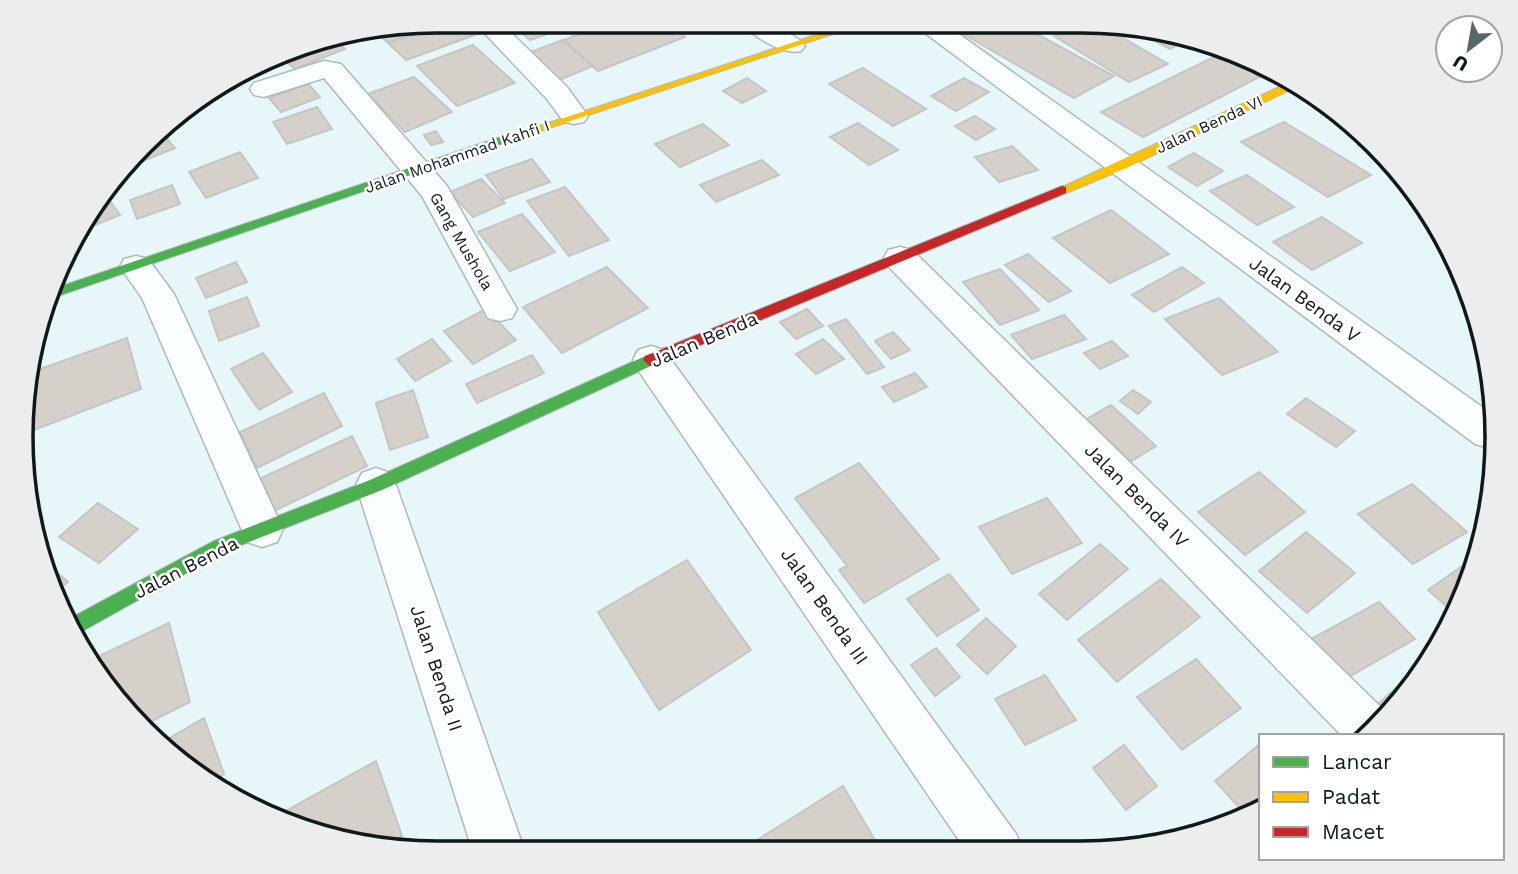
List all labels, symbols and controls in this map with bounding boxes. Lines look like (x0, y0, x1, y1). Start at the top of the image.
north arrow (1434, 14, 1504, 84)
text: U (1449, 50, 1472, 76)
street label: Jalan Benda VI (1153, 91, 1266, 157)
street label: Jalan Mohammad Kahfi I (362, 116, 552, 197)
street label: Gang Mushola (426, 189, 497, 294)
street label: Jalan Benda V (1245, 251, 1365, 347)
street label: Jalan Benda (647, 307, 761, 372)
street label: Jalan Benda IV (1080, 439, 1193, 552)
street label: Jalan Benda (130, 531, 242, 604)
street label: Jalan Benda III (776, 544, 873, 669)
street label: Jalan Benda II (405, 602, 468, 734)
legend (1259, 734, 1504, 860)
text: Lancar (1322, 749, 1392, 774)
text: Padat (1322, 784, 1380, 809)
text: Macet (1322, 819, 1384, 844)

